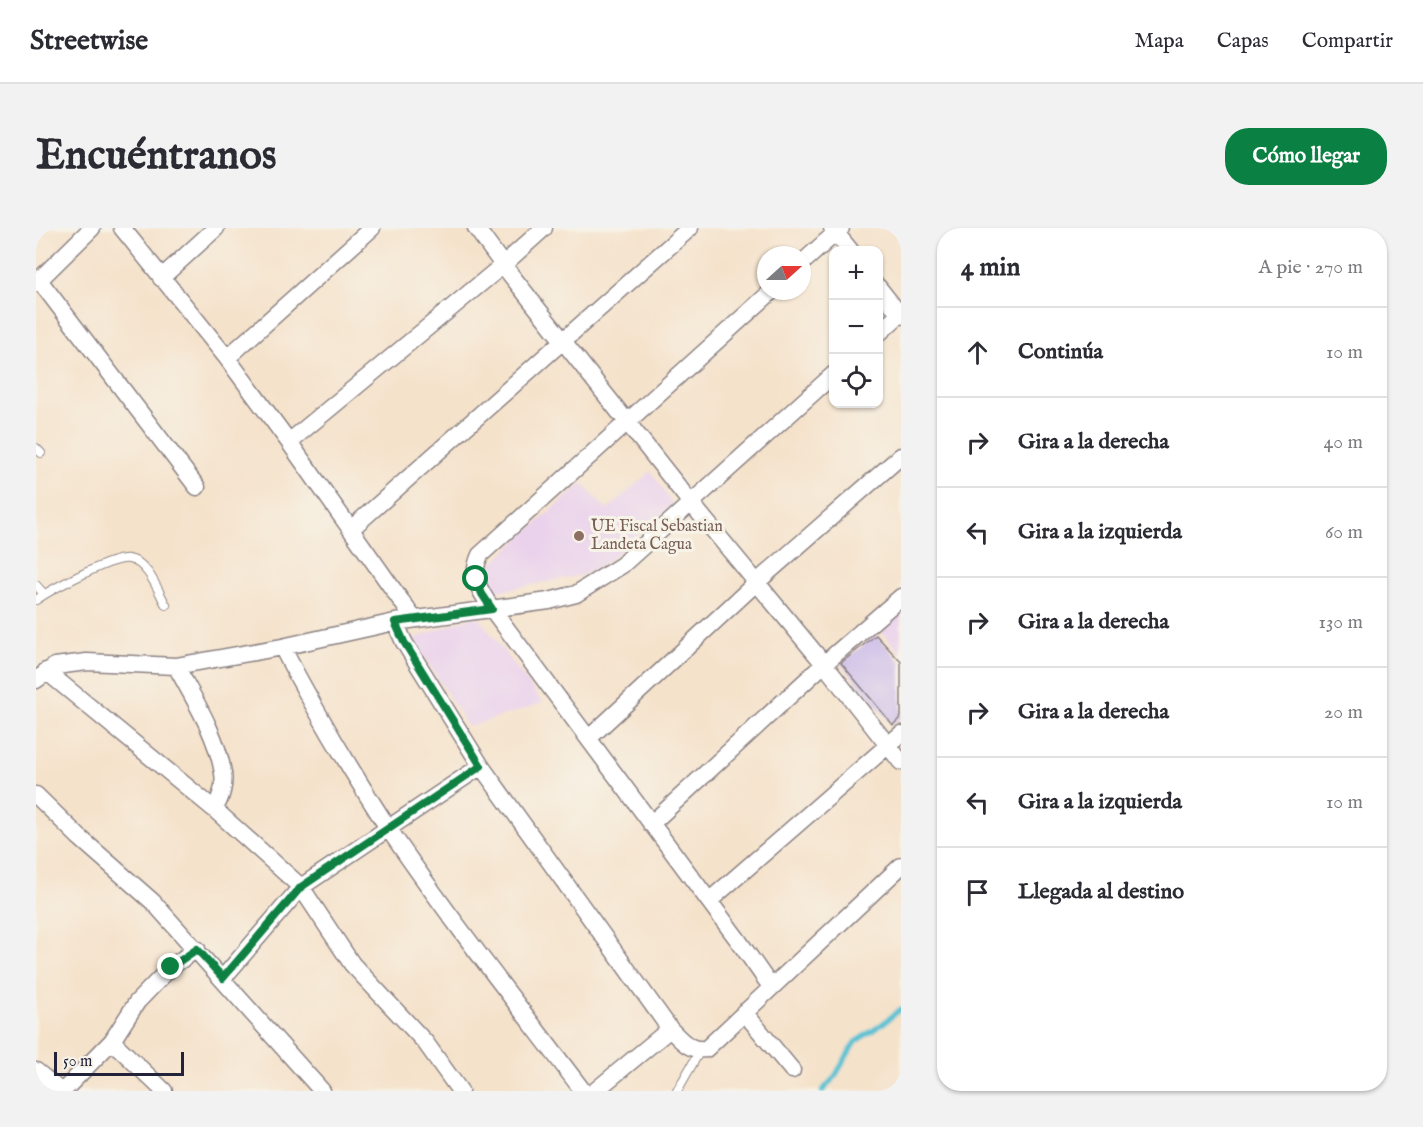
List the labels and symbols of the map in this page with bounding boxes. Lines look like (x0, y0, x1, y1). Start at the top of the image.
north arrow (757, 246, 811, 300)
place label: UE Fiscal Sebastian Landeta Cagua (591, 517, 723, 555)
marker: UE Fiscal Sebastian Landeta Cagua (572, 529, 586, 543)
route start (462, 565, 488, 591)
route end (157, 953, 183, 979)
scale bar (54, 1049, 184, 1076)

